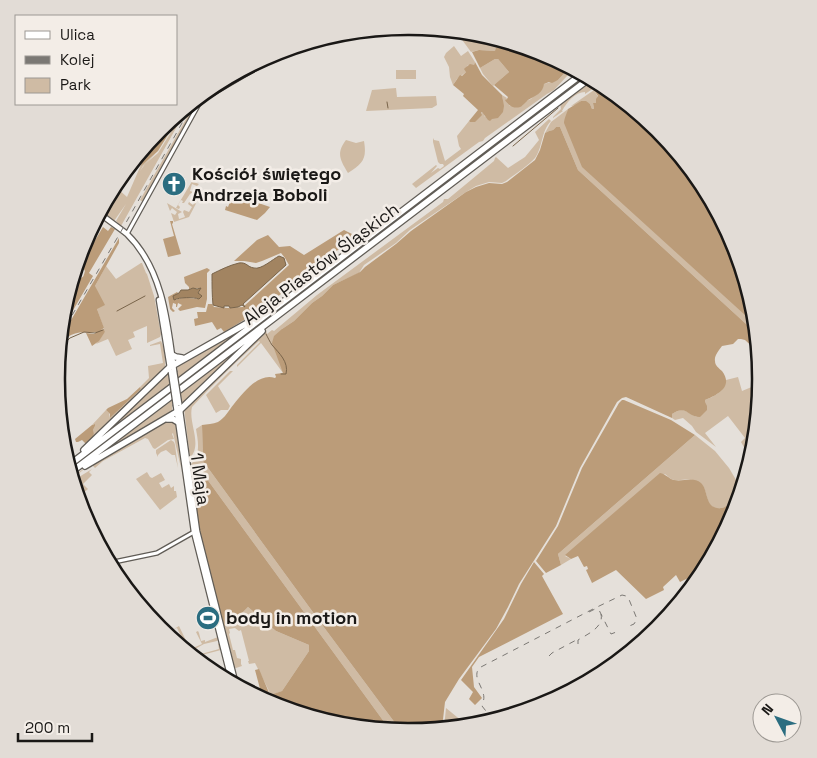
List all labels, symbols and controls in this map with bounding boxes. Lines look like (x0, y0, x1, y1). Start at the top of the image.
legend (15, 15, 178, 105)
text: Ulica (60, 25, 95, 44)
text: Kolej (60, 50, 94, 69)
text: Park (60, 75, 91, 94)
place label: Kościół świętego Andrzeja Boboli (192, 162, 341, 206)
church icon: Kościół świętego Andrzeja Boboli (161, 171, 187, 197)
street label: Aleja Piastów Śląskich (238, 197, 403, 330)
street label: 1 Maja (185, 451, 216, 507)
sports icon: body in motion (195, 605, 221, 631)
place label: body in motion (226, 606, 357, 629)
north arrow (752, 693, 802, 743)
text: N (757, 700, 777, 719)
scale bar (18, 710, 91, 742)
text: 200 m (25, 718, 70, 737)

